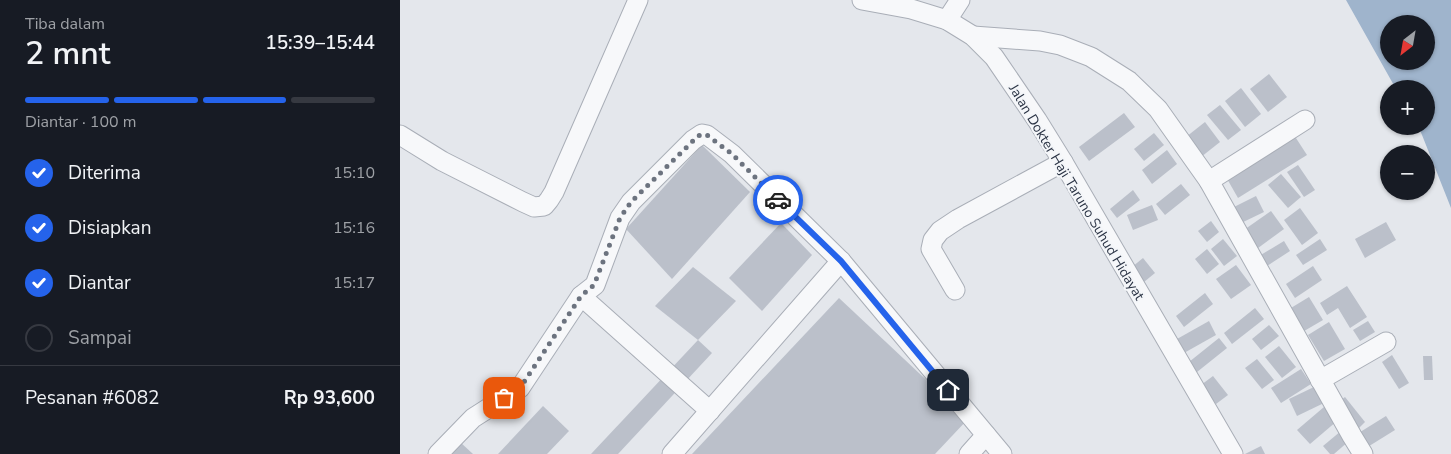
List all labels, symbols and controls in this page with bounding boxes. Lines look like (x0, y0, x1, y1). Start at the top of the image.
text: Tiba dalam (25, 13, 105, 35)
north arrow (1380, 15, 1435, 70)
map controls (1380, 15, 1435, 200)
text: 15:39–15:44 (265, 30, 375, 56)
text: 2 mnt (25, 32, 110, 75)
street label: Jalan Dokter Haji Taruno Suhud Hidayat (1004, 80, 1149, 304)
button: + (1380, 80, 1435, 135)
text: Diantar · 100 m (25, 111, 136, 133)
button: − (1380, 145, 1435, 200)
icon: check (25, 159, 53, 187)
text: Diterima (68, 160, 141, 186)
text: 15:10 (333, 162, 375, 184)
courier (753, 175, 803, 225)
icon: car (764, 186, 792, 214)
icon: check (25, 214, 53, 242)
text: Disiapkan (68, 215, 151, 241)
text: 15:16 (333, 217, 375, 239)
icon: check (25, 269, 53, 297)
text: Diantar (68, 270, 131, 296)
text: 15:17 (333, 272, 375, 294)
text: Sampai (68, 325, 132, 351)
pin (927, 369, 969, 411)
icon: home (934, 376, 962, 404)
pin (483, 377, 525, 419)
icon: bag (490, 384, 518, 412)
text: Pesanan #6082 (25, 385, 159, 411)
text: Rp 93,600 (284, 385, 375, 411)

